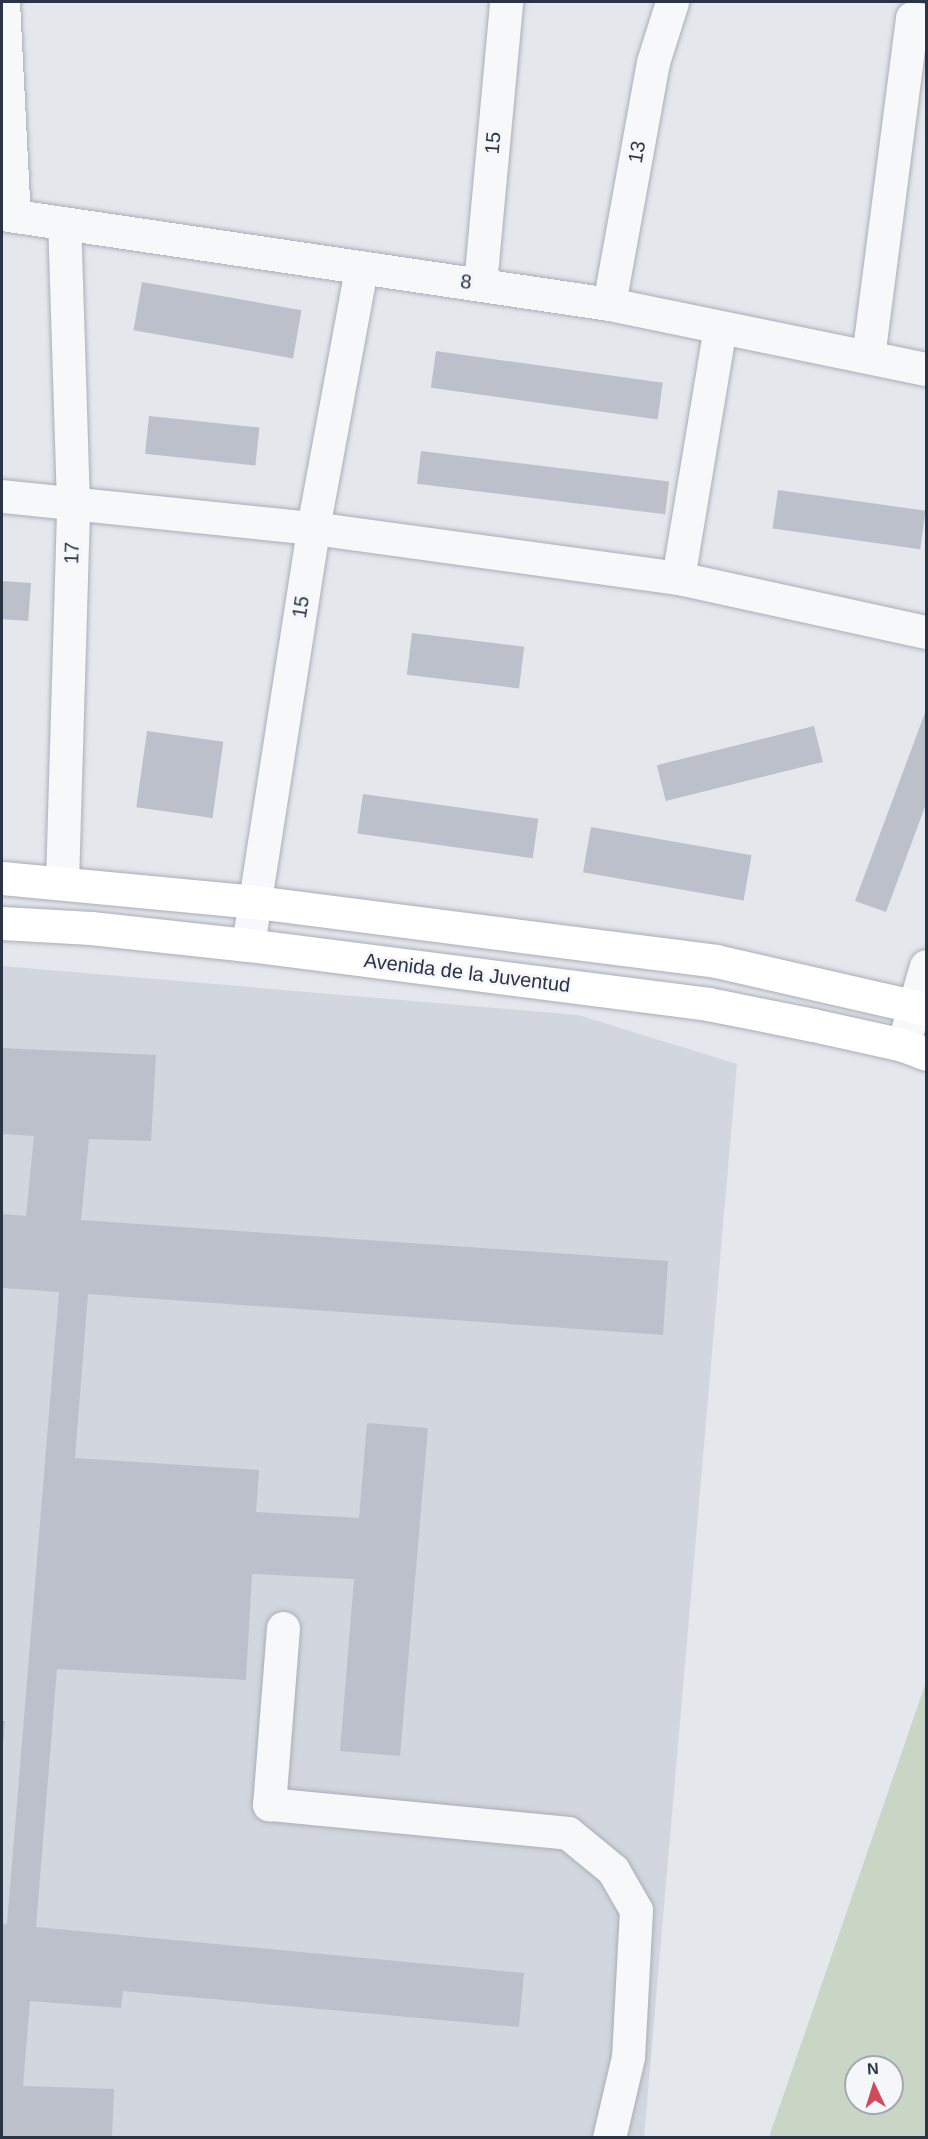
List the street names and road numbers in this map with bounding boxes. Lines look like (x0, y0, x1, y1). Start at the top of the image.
street label: 15 (480, 131, 506, 155)
street label: 13 (623, 139, 651, 165)
street label: 8 (459, 269, 473, 295)
street label: 17 (60, 541, 84, 565)
street label: 15 (287, 594, 315, 620)
street label: Avenida de la Juventud (363, 948, 571, 998)

